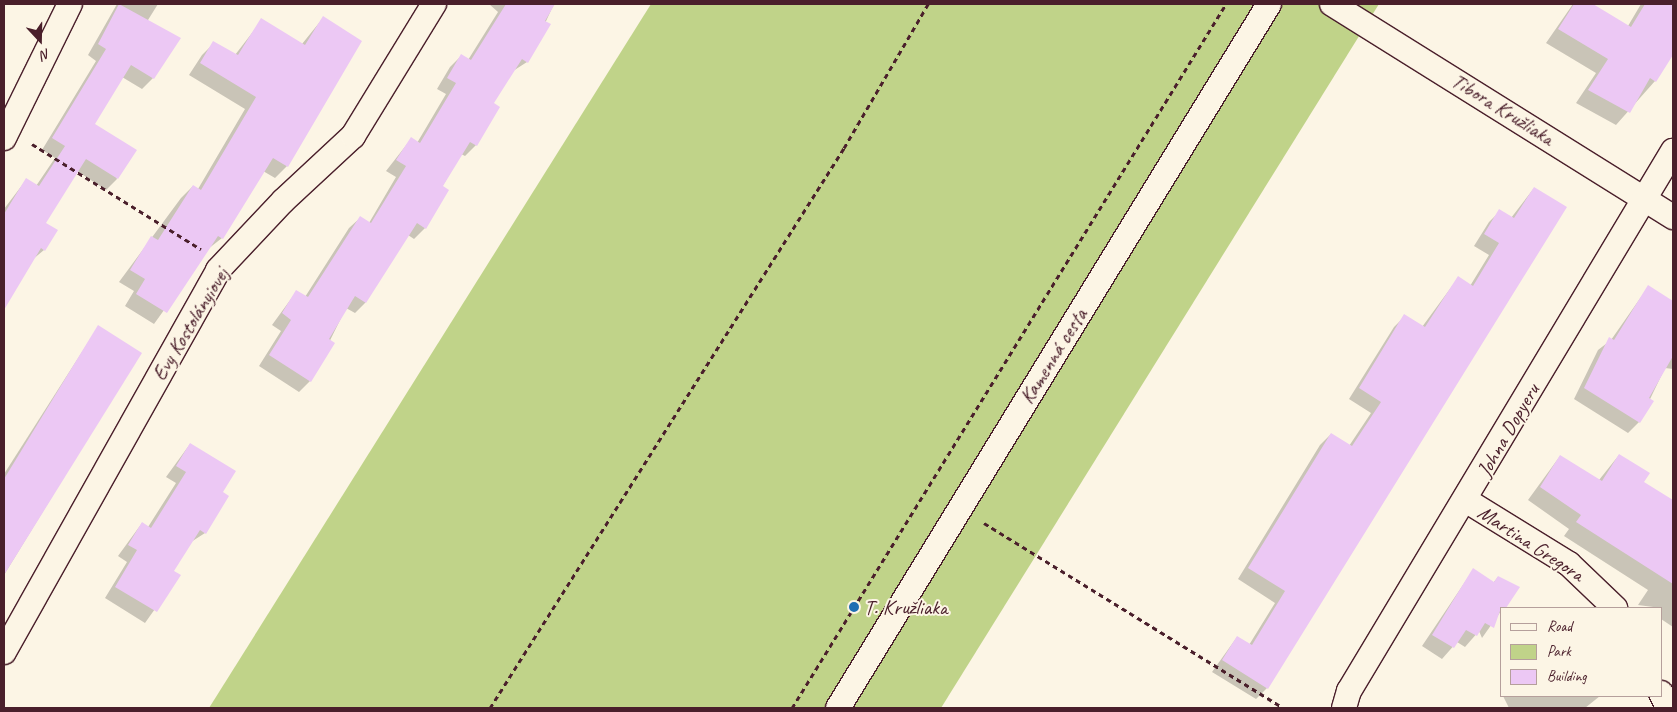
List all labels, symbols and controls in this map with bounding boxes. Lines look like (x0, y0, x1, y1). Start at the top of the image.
north arrow (15, 15, 65, 65)
text: N (38, 45, 53, 64)
street label: Tibora Kružliaka (1447, 68, 1559, 150)
street label: Evy Kostolányiovej (146, 263, 234, 385)
street label: Kamenná cesta (1014, 304, 1092, 408)
street label: Johna Dopyeru (1471, 379, 1545, 481)
street label: Martina Gregora (1473, 499, 1589, 587)
place label: T. Kružliaka (864, 594, 947, 620)
marker: T. Kružliaka (848, 601, 860, 613)
legend (1500, 607, 1662, 697)
text: Road (1547, 617, 1572, 636)
text: Park (1547, 642, 1571, 661)
text: Building (1547, 667, 1586, 686)

